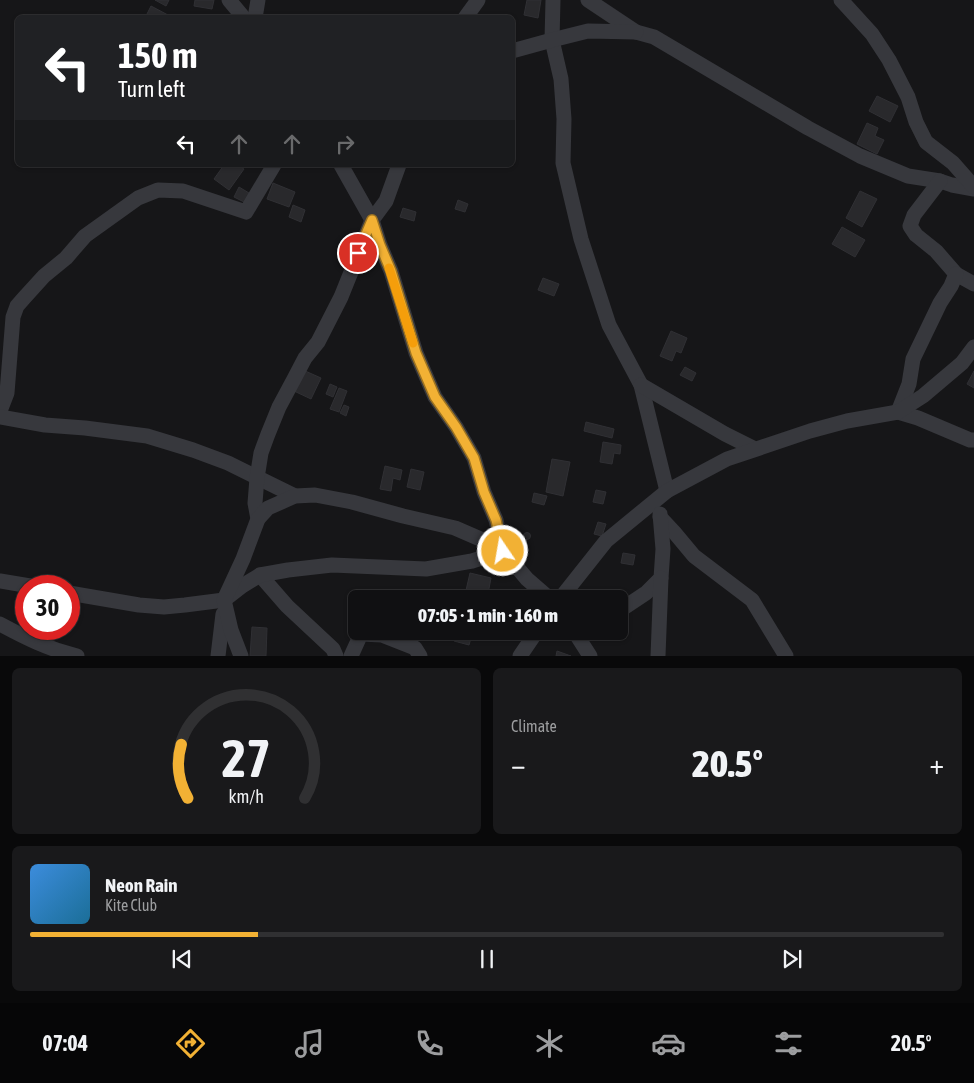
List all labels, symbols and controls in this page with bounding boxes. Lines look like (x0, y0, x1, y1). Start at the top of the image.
icon: left (35, 35, 100, 100)
text: 150 m (118, 35, 197, 75)
text: Turn left (118, 76, 185, 102)
icon: left (172, 130, 200, 158)
icon: ahead (225, 130, 253, 158)
icon: ahead (278, 130, 306, 158)
icon: right (331, 130, 359, 158)
pin (337, 232, 379, 274)
icon: arrive (344, 239, 372, 267)
position arrow (476, 524, 528, 576)
speed limit sign: 30 (15, 575, 80, 640)
text: 07:05 · 1 min · 160 m (418, 604, 558, 626)
text: Climate (511, 717, 557, 735)
text: 27 (222, 728, 271, 788)
text: 20.5° (692, 742, 763, 785)
text: − (511, 748, 526, 780)
text: + (929, 748, 944, 780)
text: km/h (229, 786, 264, 807)
text: Neon Rain (105, 874, 177, 896)
text: Kite Club (105, 896, 157, 914)
icon: previous (168, 945, 196, 973)
icon: pause (473, 945, 501, 973)
icon: next (778, 945, 806, 973)
icon: directions (173, 1026, 208, 1061)
icon: music (292, 1026, 327, 1061)
icon: phone (412, 1026, 447, 1061)
icon: climate (532, 1026, 567, 1061)
icon: car (651, 1026, 686, 1061)
icon: filters (771, 1026, 806, 1061)
text: 07:04 (42, 1030, 88, 1056)
text: 20.5° (891, 1030, 932, 1056)

